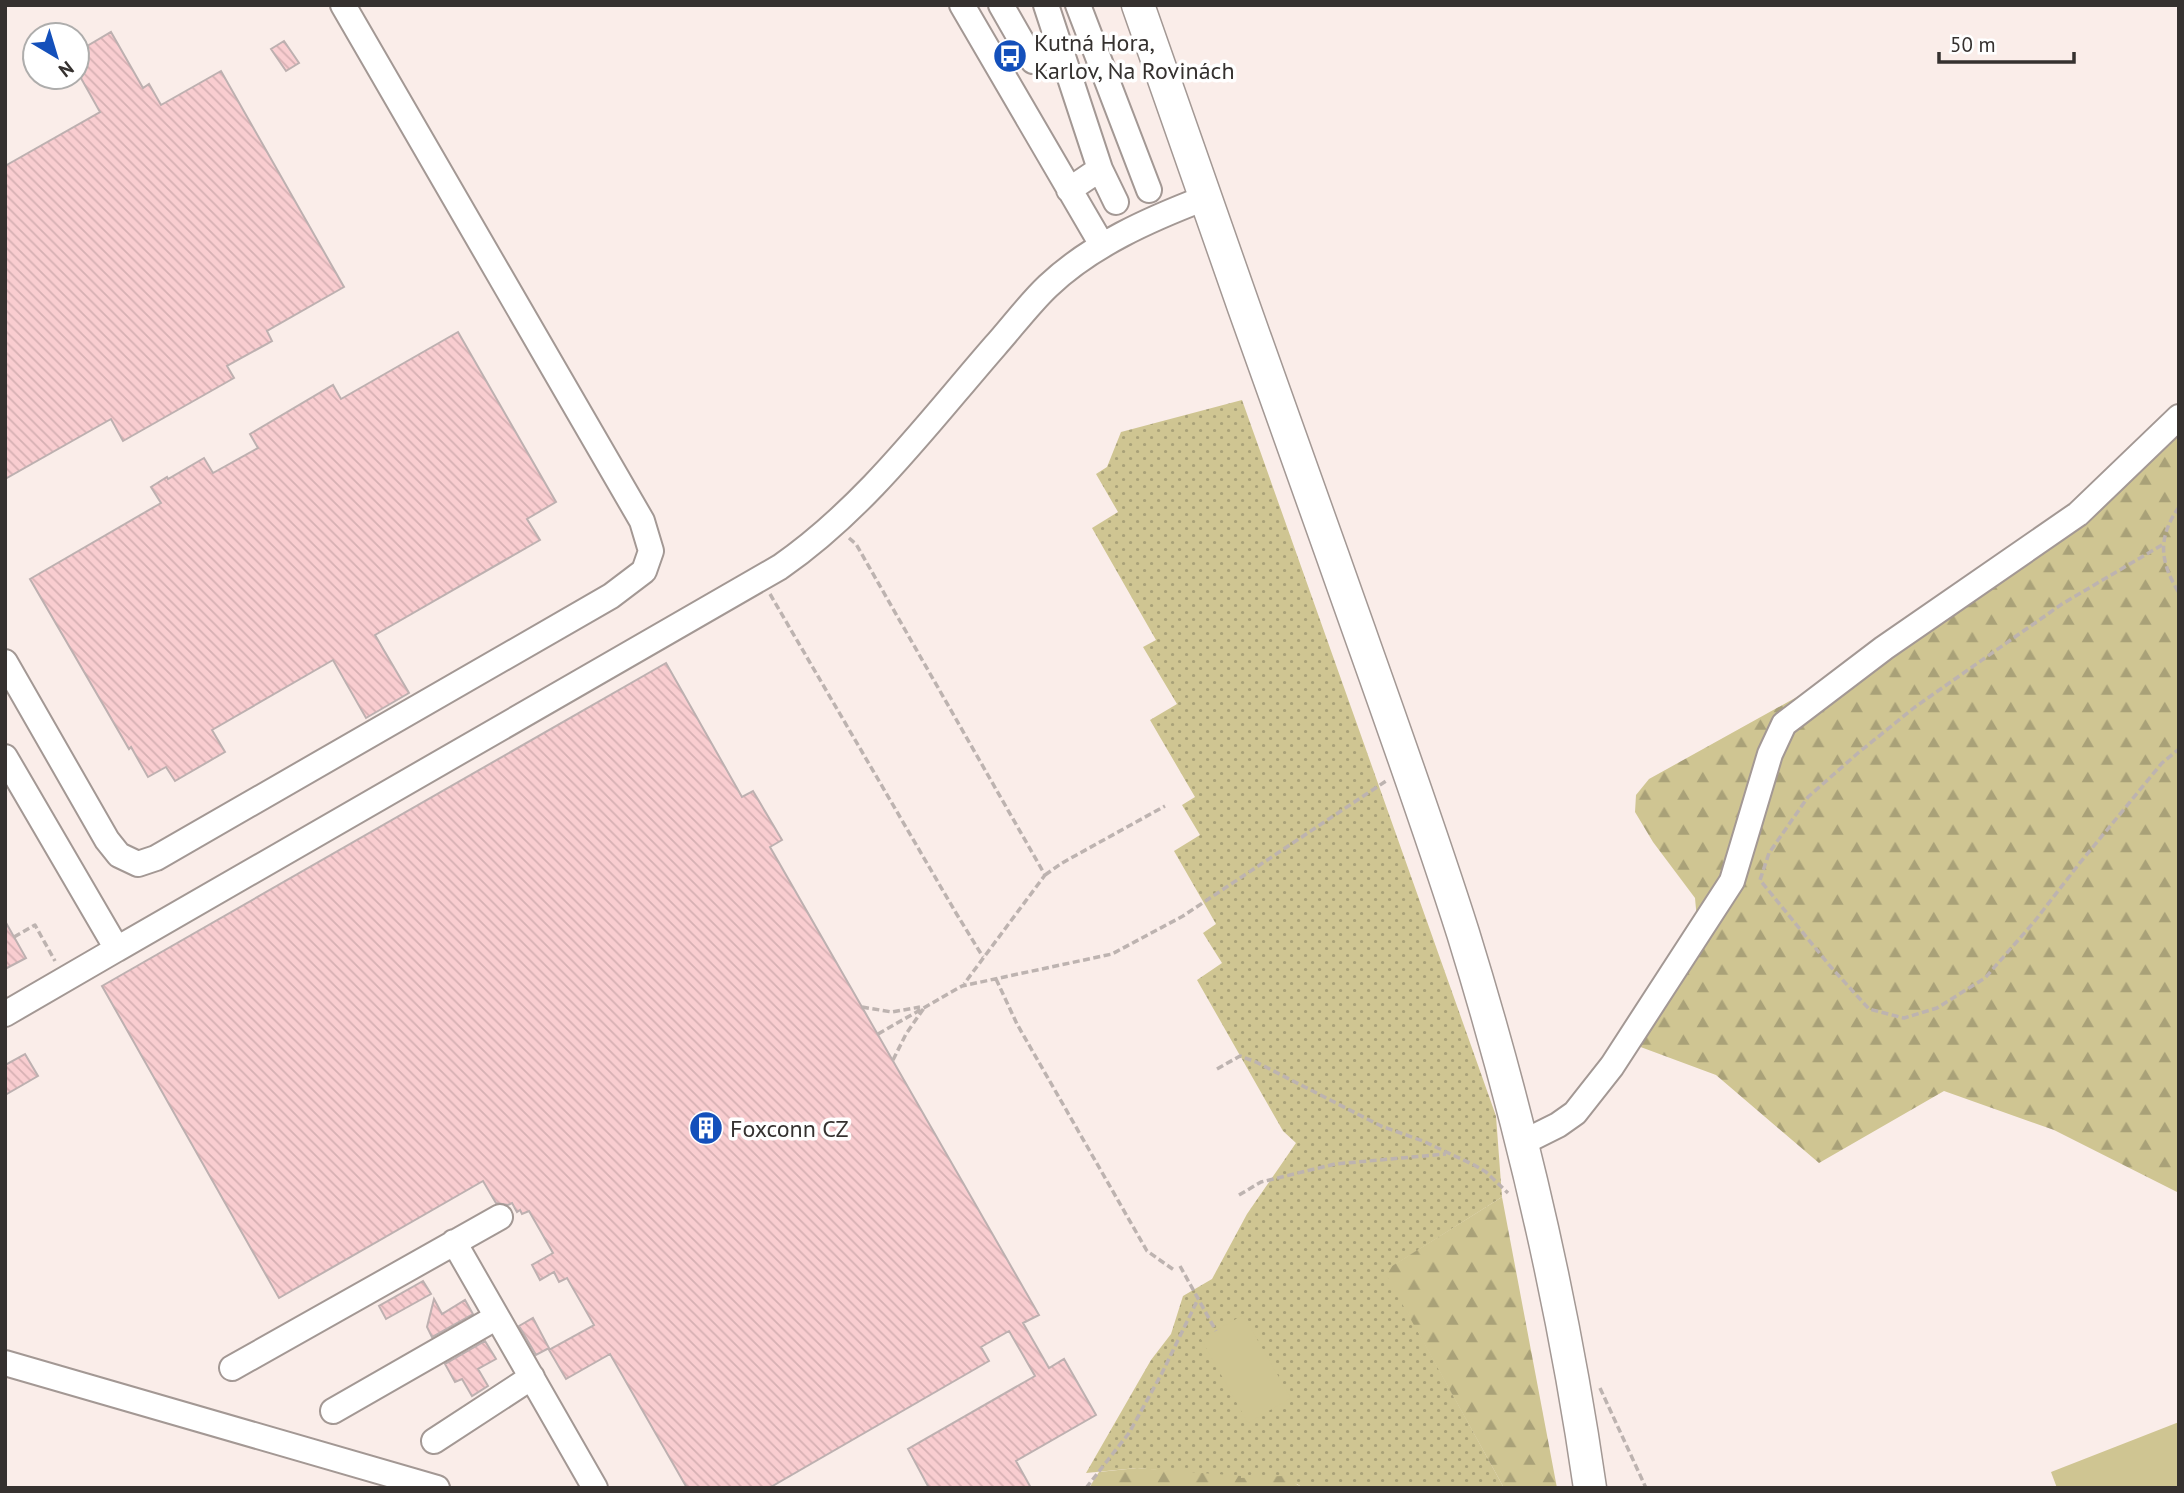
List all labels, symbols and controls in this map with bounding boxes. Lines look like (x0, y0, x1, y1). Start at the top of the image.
north arrow (21, 21, 91, 91)
scale bar (1939, 21, 2074, 65)
place label: Kutná Hora, Karlov, Na Rovinách (1034, 27, 1235, 86)
text: 50 m (1950, 31, 1996, 58)
bus stop icon: Kutná Hora, Karlov, Na Rovinách (991, 37, 1029, 75)
text: N (54, 56, 79, 83)
building icon: Foxconn CZ (687, 1109, 725, 1147)
place label: Foxconn CZ (730, 1113, 849, 1144)

